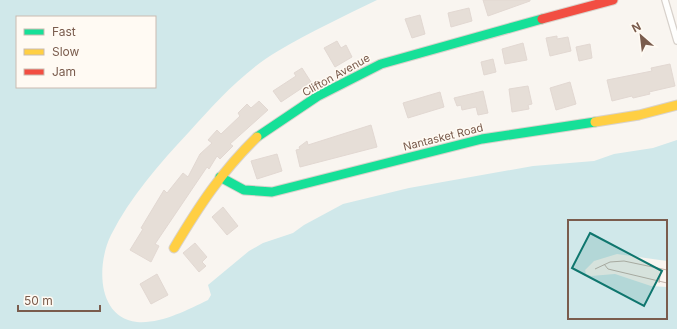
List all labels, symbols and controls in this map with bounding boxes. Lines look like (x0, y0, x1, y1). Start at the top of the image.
legend (16, 16, 156, 88)
north arrow (621, 16, 661, 56)
text: N (629, 19, 643, 35)
text: Fast (52, 24, 76, 39)
text: Slow (52, 44, 80, 59)
street label: Clifton Avenue (300, 51, 372, 99)
text: Jam (52, 64, 76, 79)
street label: Nantasket Road (402, 120, 484, 154)
inset map (568, 220, 667, 319)
scale bar (18, 287, 100, 313)
text: 50 m (24, 293, 53, 308)

